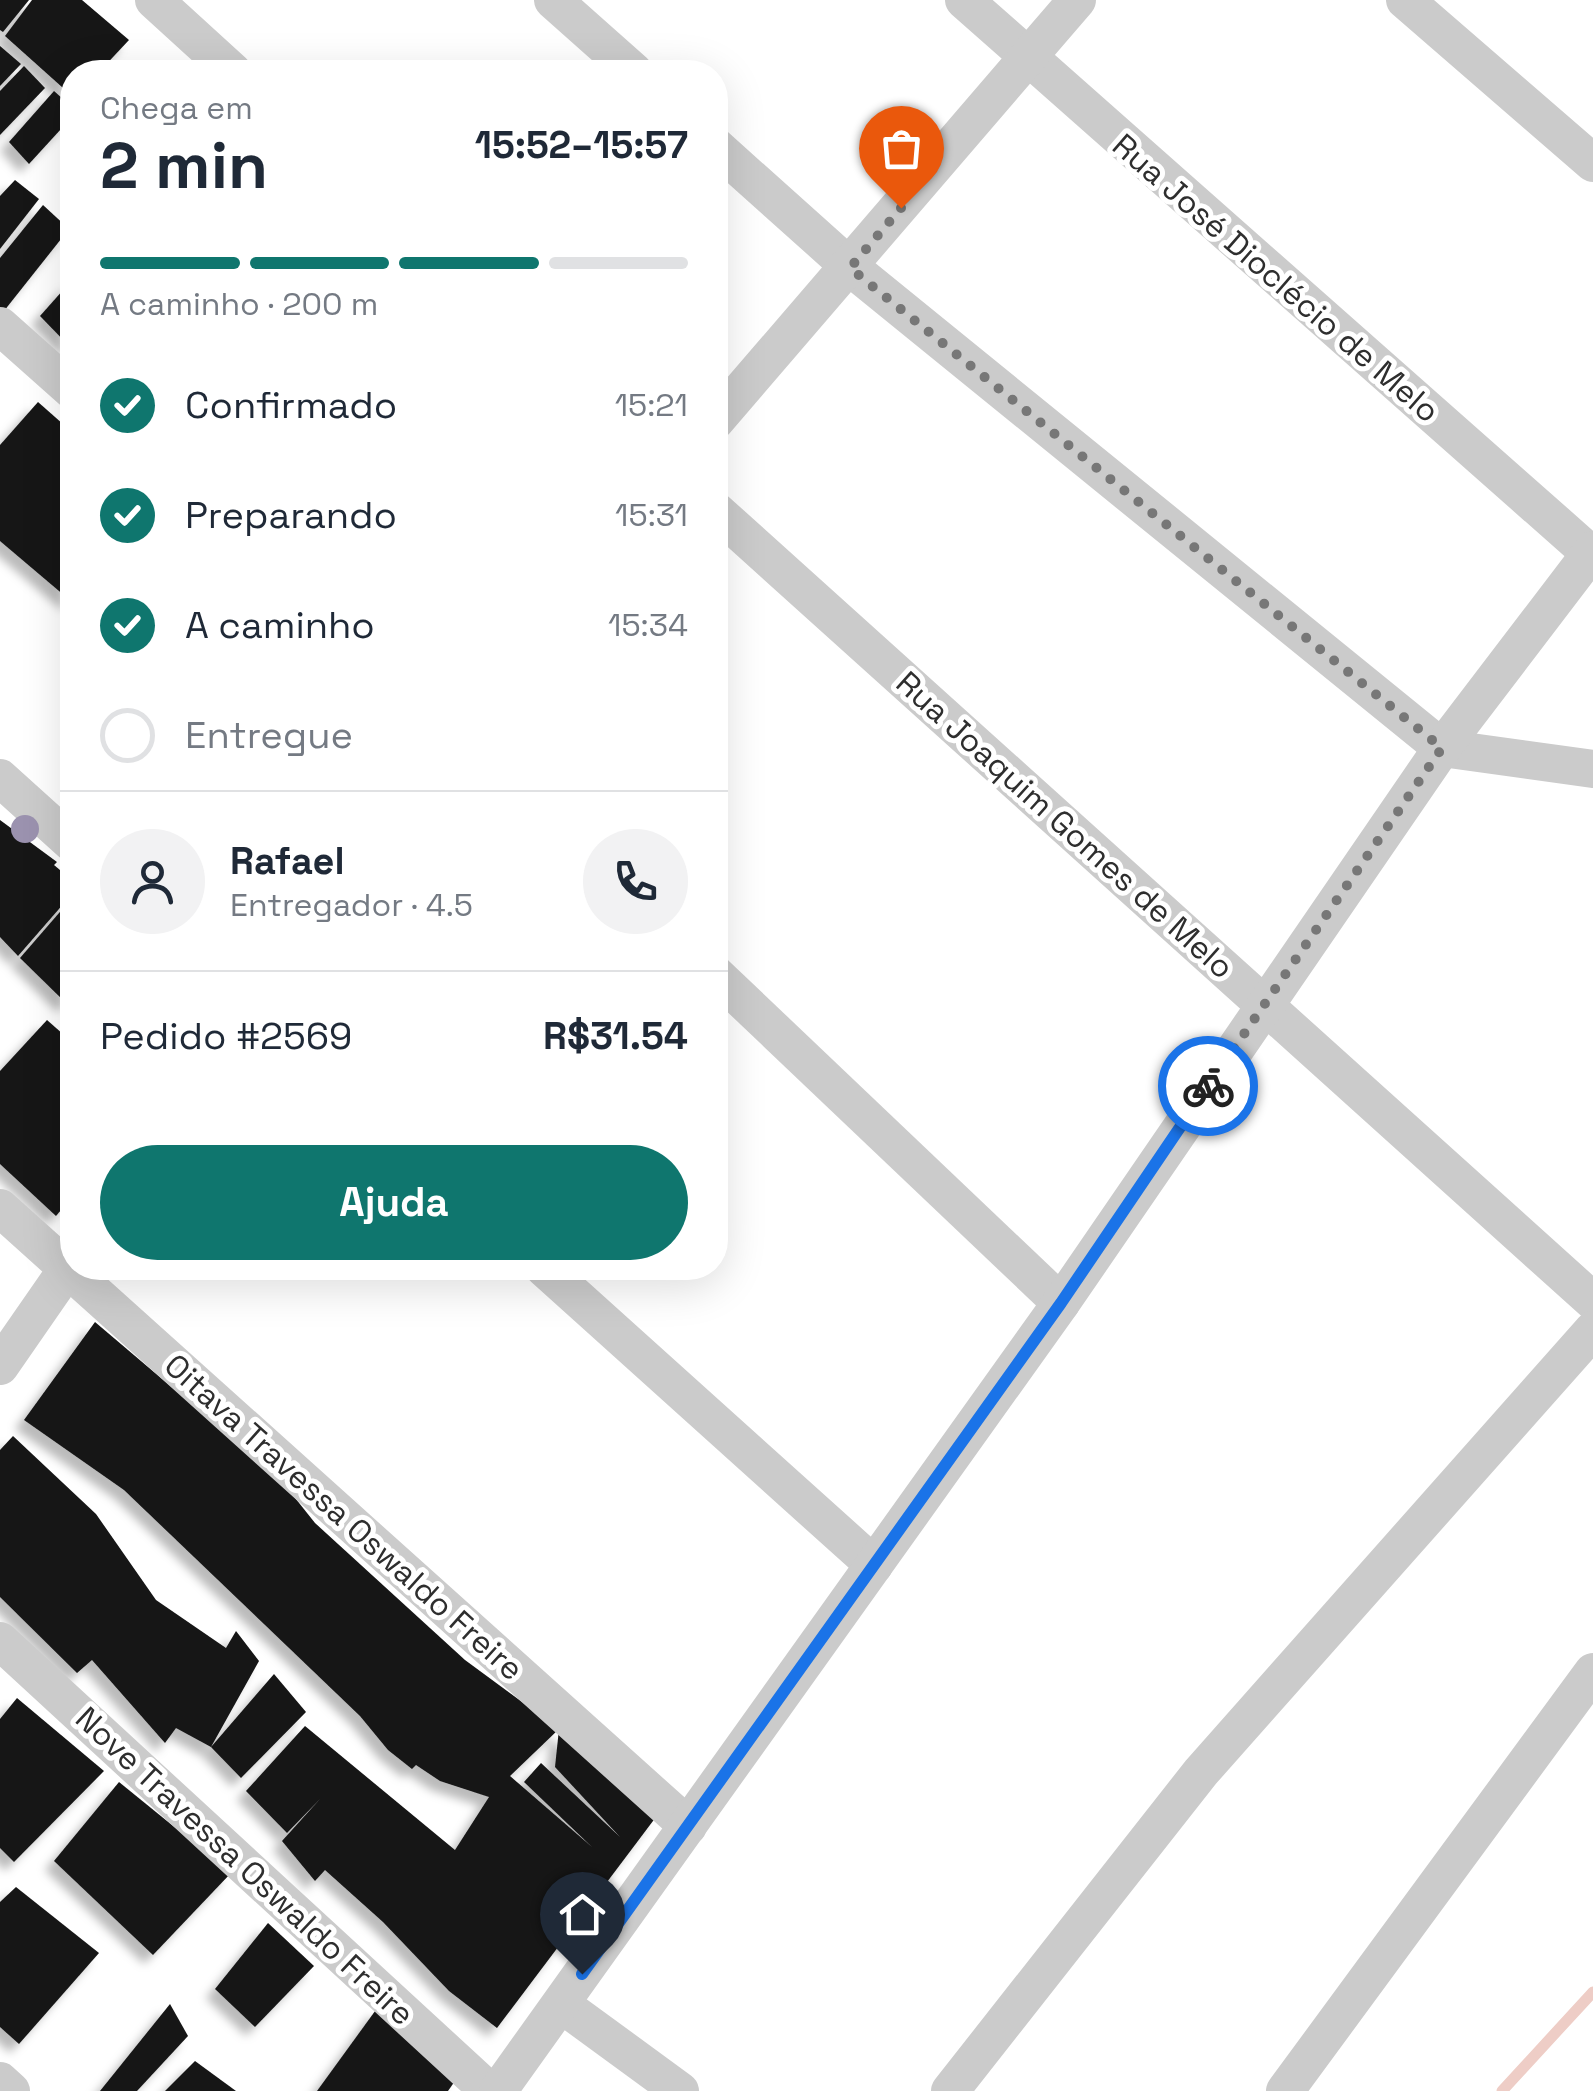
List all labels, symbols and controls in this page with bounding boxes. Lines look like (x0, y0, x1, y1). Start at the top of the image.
text: Chega em (100, 88, 253, 128)
pin (859, 106, 944, 209)
text: 15:52–15:57 (475, 121, 688, 169)
icon: bag (874, 121, 929, 176)
text: 2 min (100, 124, 268, 207)
street label: Rua José Dioclécio de Melo (1104, 125, 1448, 431)
text: A caminho · 200 m (100, 284, 378, 324)
icon: check (100, 378, 155, 433)
text: Confirmado (185, 381, 397, 429)
text: 15:21 (615, 385, 688, 425)
icon: check (100, 488, 155, 543)
text: Preparando (185, 491, 397, 539)
text: 15:31 (615, 495, 688, 535)
icon: check (100, 598, 155, 653)
text: A caminho (185, 601, 375, 649)
text: 15:34 (608, 605, 688, 645)
street label: Rua Joaquim Gomes de Melo (888, 663, 1242, 987)
text: Entregue (185, 711, 353, 759)
button: person (100, 829, 205, 934)
button: phone (583, 829, 688, 934)
text: Rafael (230, 837, 345, 885)
text: Entregador · 4.5 (230, 885, 473, 925)
text: Pedido #2569 (100, 1012, 352, 1060)
text: R$31.54 (543, 1012, 688, 1060)
courier (1158, 1036, 1258, 1136)
icon: bike (1181, 1059, 1236, 1114)
button: Ajuda (100, 1145, 688, 1260)
street label: Oitava Travessa Oswaldo Freire (156, 1345, 532, 1689)
street label: Nove Travessa Oswaldo Freire (67, 1698, 423, 2034)
pin (540, 1872, 625, 1975)
icon: home (555, 1887, 610, 1942)

